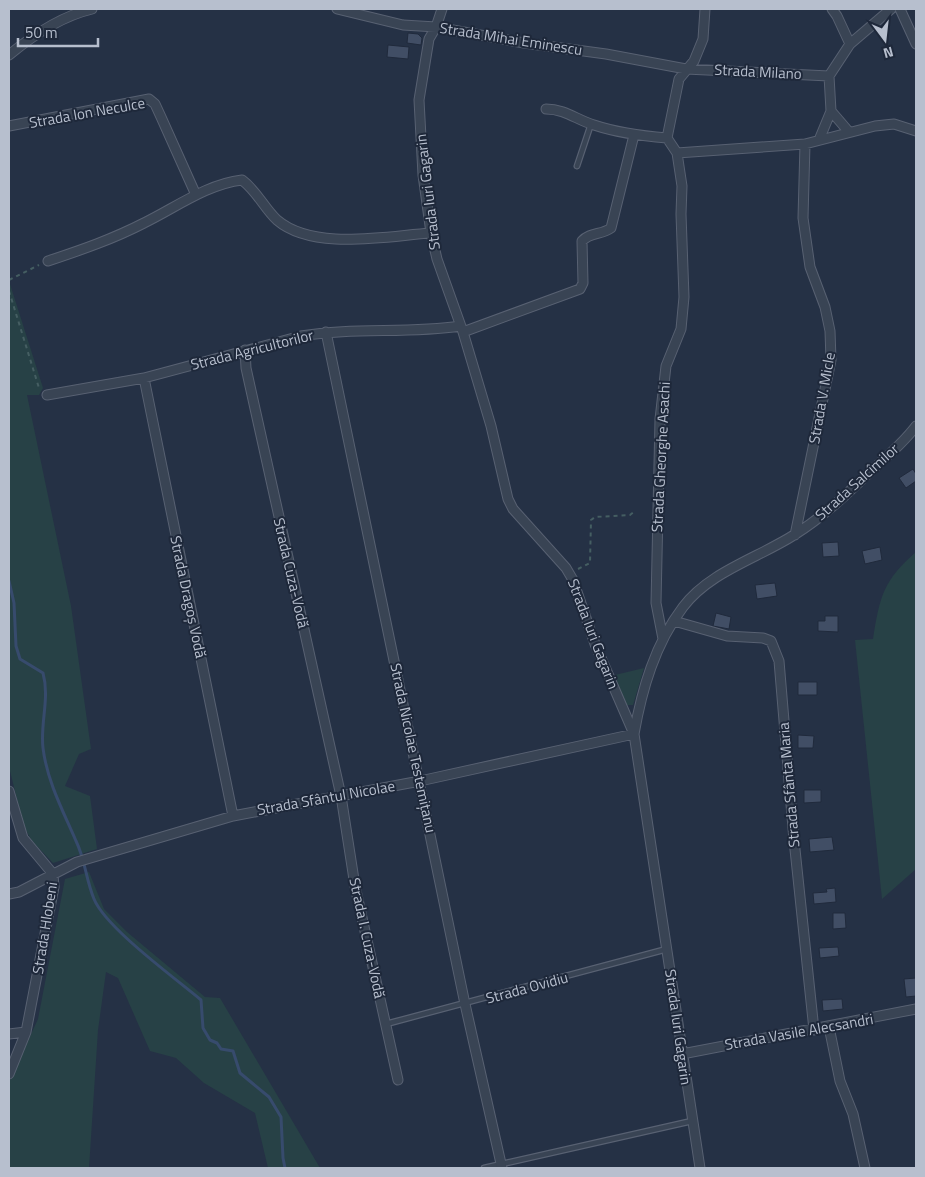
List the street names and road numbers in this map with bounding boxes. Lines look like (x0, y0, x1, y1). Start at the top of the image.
street label: Strada Mihai Eminescu (438, 16, 584, 61)
street label: Strada Milano (714, 58, 802, 85)
street label: Strada Ion Neculce (27, 91, 147, 134)
street label: Strada Iuri Gagarin (409, 133, 446, 251)
street label: Strada Agricultorilor (188, 323, 316, 376)
street label: Strada V. Micle (802, 350, 841, 446)
street label: Strada Gheorghe Asachi (645, 381, 676, 533)
street label: Strada Salcîmilor (810, 438, 904, 526)
street label: Strada Cuza-Vodă (268, 515, 315, 631)
street label: Strada Dragoș Vodă (164, 534, 213, 661)
street label: Strada Iuri Gagarin (562, 575, 625, 692)
street label: Strada Nicolae Testemițanu (384, 661, 443, 835)
street label: Strada Sfânta Maria (772, 721, 805, 849)
street label: Strada Sfântul Nicolae (255, 774, 397, 821)
street label: Strada I. Cuza-Vodă (343, 875, 392, 1001)
street label: Strada Hlobeni (26, 880, 63, 976)
street label: Strada Ovidiu (483, 965, 571, 1010)
street label: Strada Iuri Gagarin (659, 968, 698, 1086)
street label: Strada Vasile Alecsandri (723, 1007, 875, 1056)

